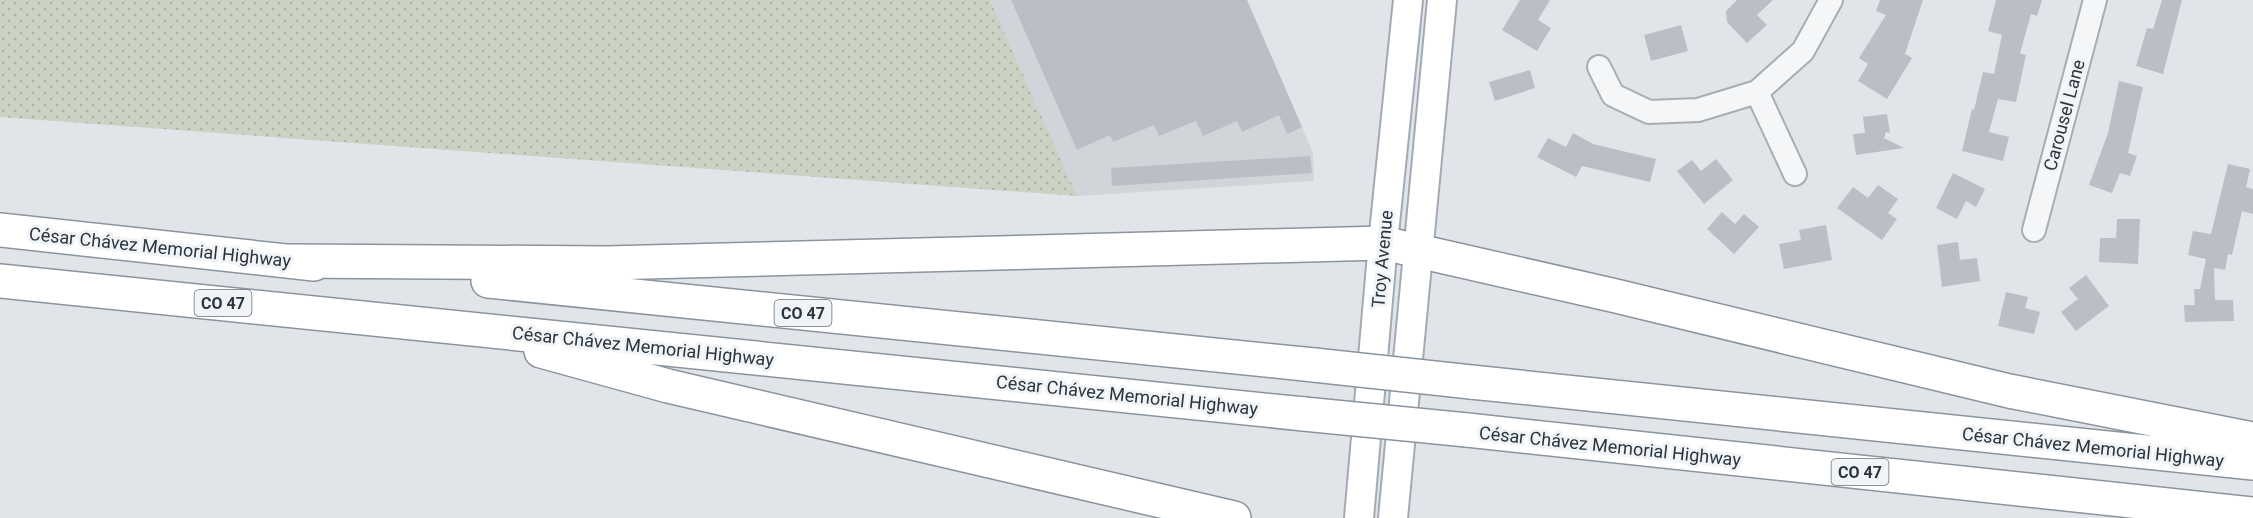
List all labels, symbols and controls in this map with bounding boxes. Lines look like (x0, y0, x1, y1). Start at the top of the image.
street label: Carousel Lane (2039, 57, 2089, 173)
street label: Troy Avenue (1367, 209, 1397, 309)
street label: César Chávez Memorial Highway (28, 223, 292, 271)
road number: CO 47 (194, 290, 252, 316)
road number: CO 47 (774, 300, 832, 326)
street label: César Chávez Memorial Highway (511, 322, 775, 370)
street label: César Chávez Memorial Highway (995, 371, 1259, 419)
street label: César Chávez Memorial Highway (1478, 422, 1742, 470)
street label: César Chávez Memorial Highway (1961, 423, 2225, 471)
road number: CO 47 (1832, 459, 1888, 485)

